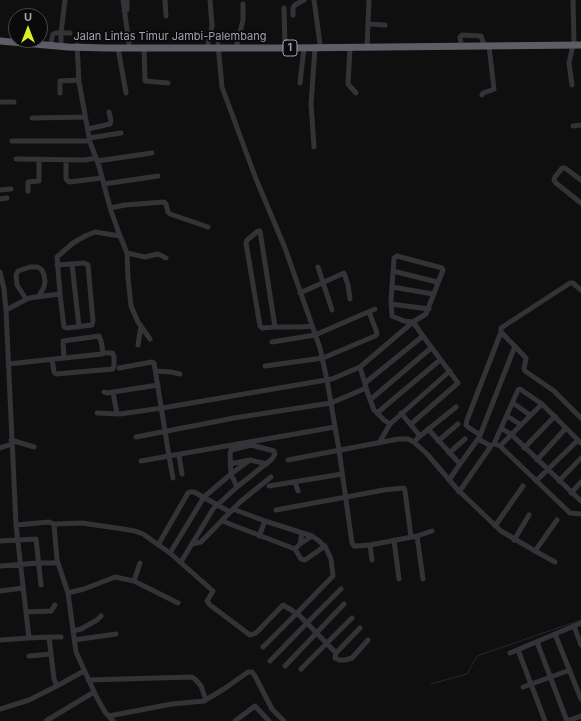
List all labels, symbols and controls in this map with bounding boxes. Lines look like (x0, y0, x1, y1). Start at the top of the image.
north arrow (8, 8, 48, 48)
text: U (24, 10, 32, 24)
street label: Jalan Lintas Timur Jambi-Palembang (74, 30, 266, 44)
road number: 1 (283, 40, 297, 56)

